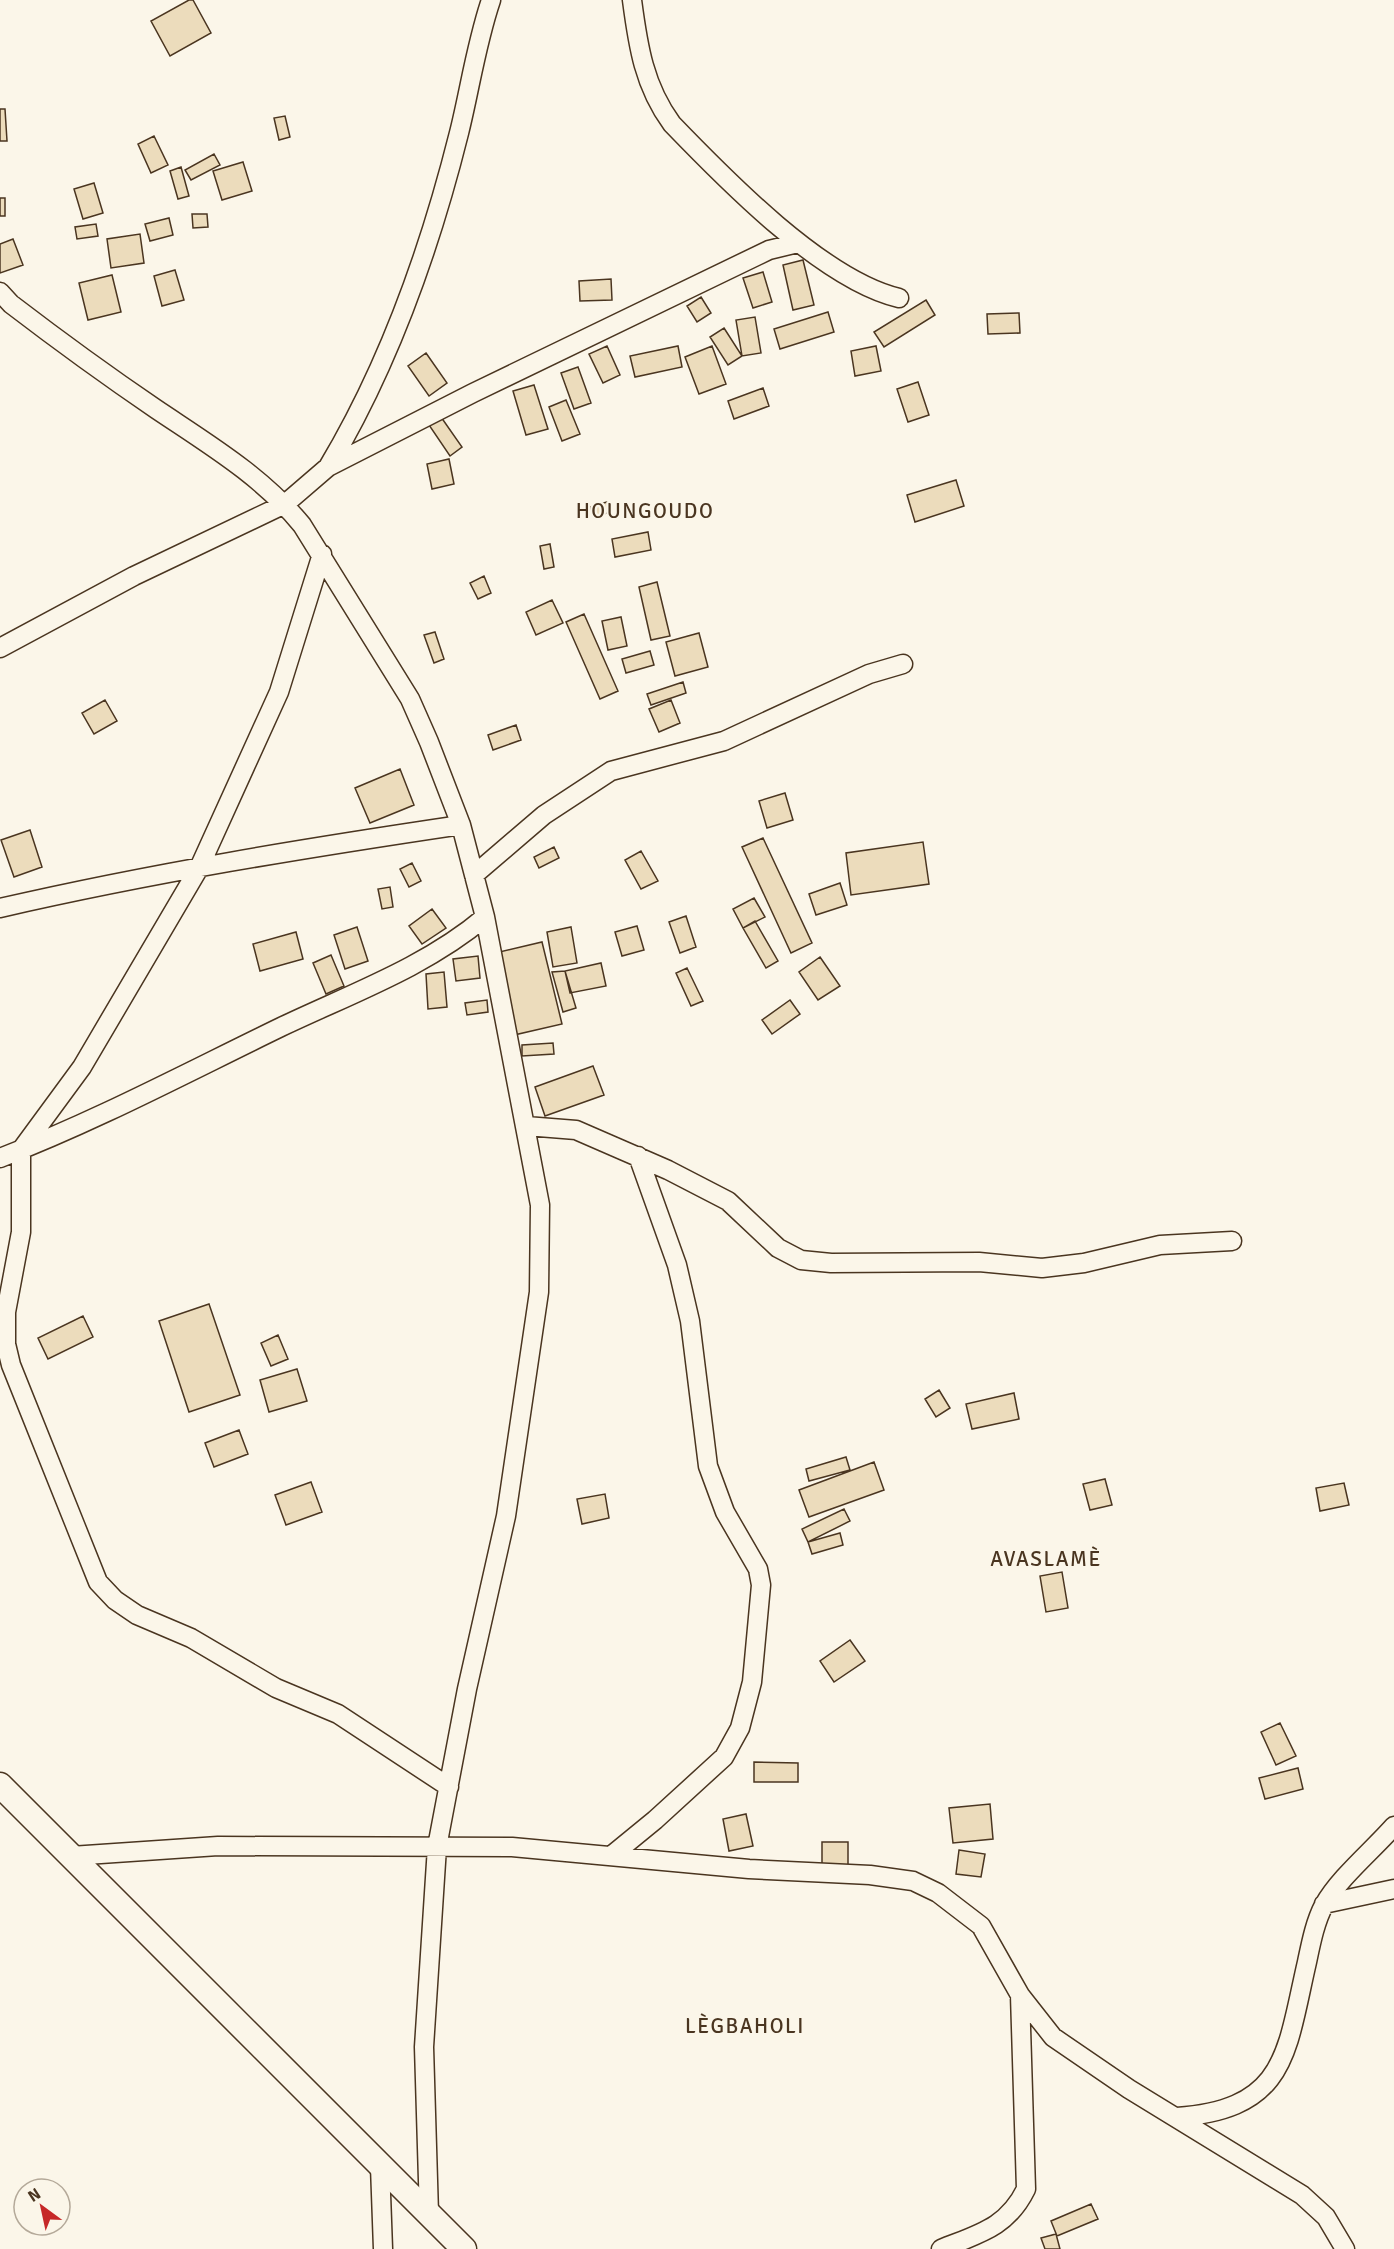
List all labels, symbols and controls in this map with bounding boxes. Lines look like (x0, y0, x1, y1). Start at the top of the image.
district label: HOUNGOUDO (576, 498, 714, 524)
district label: AVASLAMÈ (990, 1546, 1102, 1572)
district label: LÈGBAHOLI (685, 2013, 805, 2039)
north arrow (12, 2177, 72, 2237)
text: N (24, 2184, 44, 2207)

